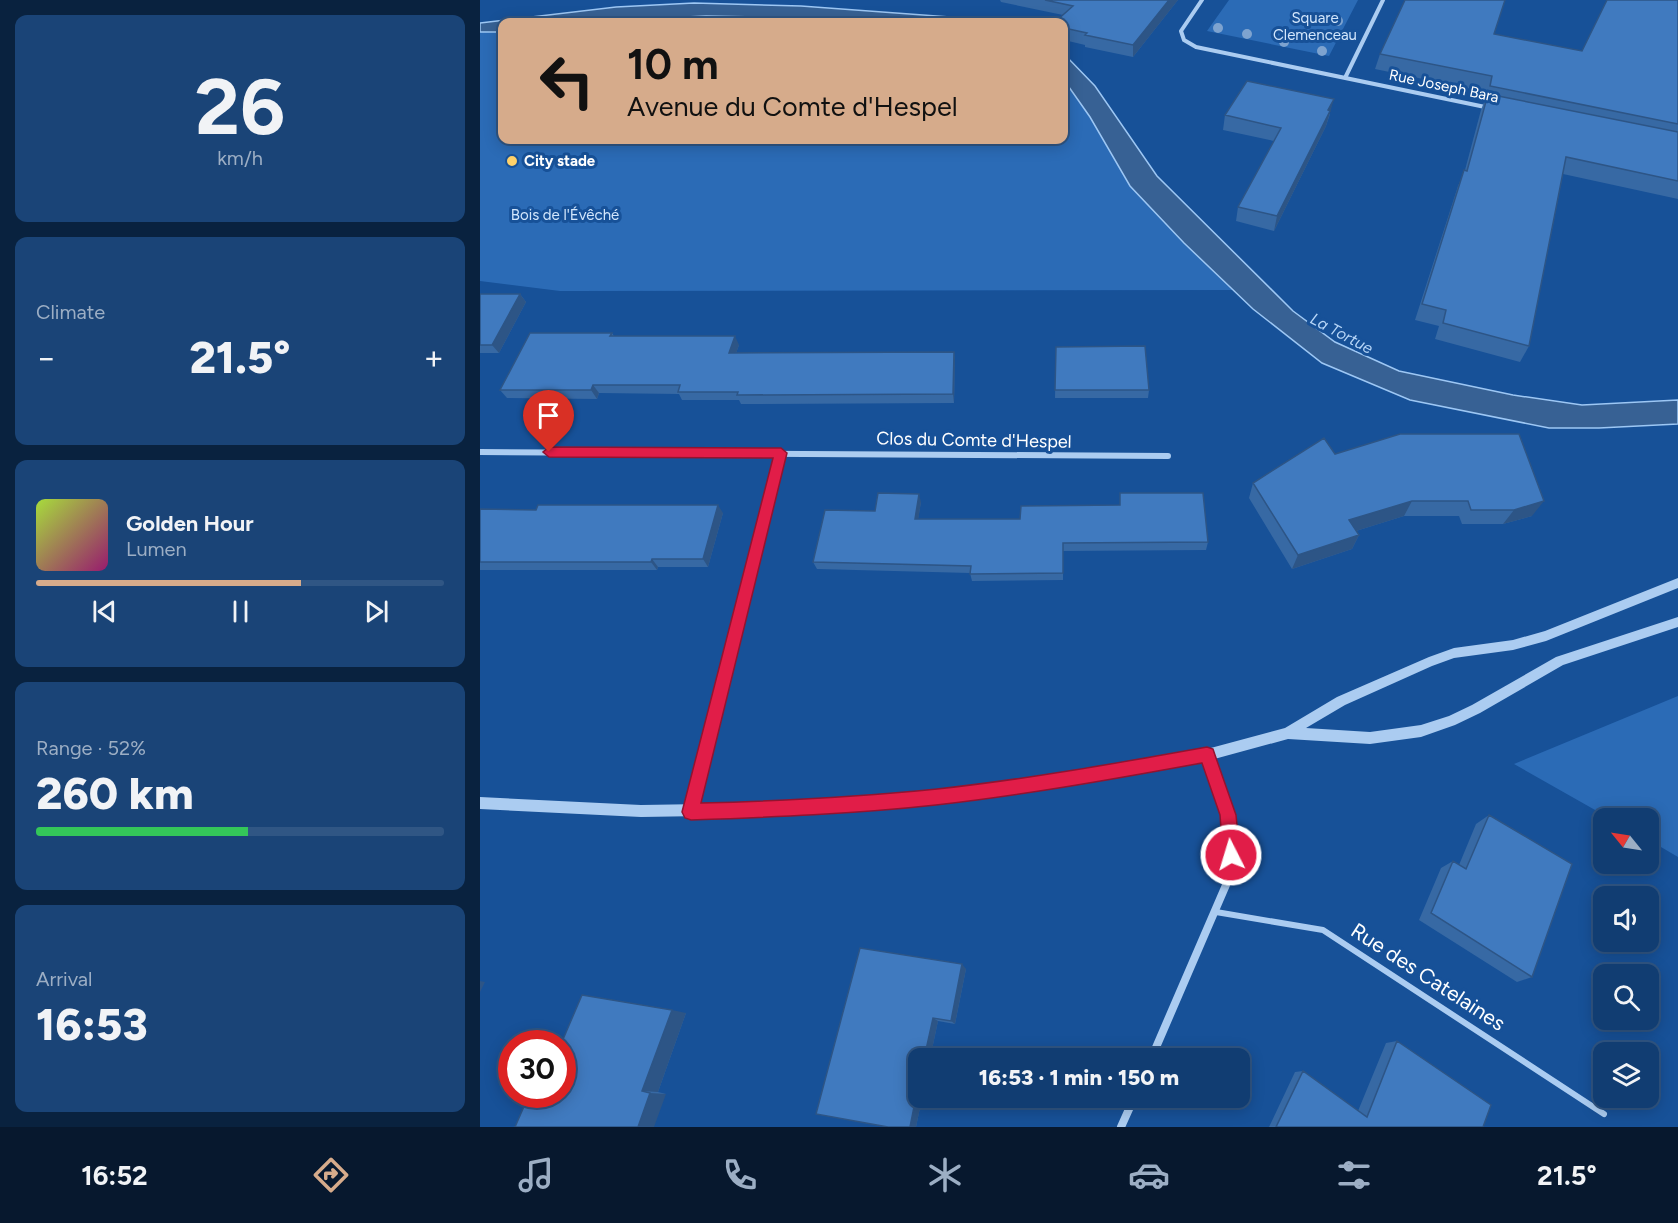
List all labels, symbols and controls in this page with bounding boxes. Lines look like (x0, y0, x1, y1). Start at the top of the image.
park label: Square Clemenceau (1273, 9, 1357, 44)
text: 10 m (627, 39, 719, 90)
icon: left (528, 42, 606, 120)
text: 26 (195, 60, 285, 154)
street label: Rue Joseph Bara (1387, 66, 1501, 106)
text: Avenue du Comte d'Hespel (627, 90, 958, 123)
text: km/h (217, 146, 263, 170)
place label: City stade (524, 152, 596, 170)
marker: City stade (505, 154, 519, 168)
park label: Bois de l'Évêché (511, 206, 619, 224)
text: Climate (36, 300, 105, 324)
water label: La Tortue (1307, 309, 1377, 358)
text: 21.5° (189, 330, 291, 384)
text: − (36, 338, 57, 377)
text: + (423, 338, 444, 377)
pin (523, 390, 574, 452)
icon: arrive (532, 399, 565, 432)
street label: Clos du Comte d'Hespel (876, 427, 1072, 453)
text: Golden Hour (126, 510, 254, 537)
text: Lumen (126, 537, 187, 561)
icon: previous (88, 595, 121, 628)
icon: pause (224, 595, 257, 628)
icon: next (360, 595, 393, 628)
text: Range · 52% (36, 736, 146, 760)
text: 260 km (36, 766, 194, 820)
north arrow (1593, 808, 1659, 874)
map controls (1593, 808, 1659, 1108)
position arrow (1199, 823, 1263, 887)
button: sound (1593, 886, 1659, 952)
street label: Rue des Catelaines (1347, 917, 1510, 1036)
button: search (1593, 964, 1659, 1030)
text: Arrival (36, 967, 92, 991)
text: 16:53 (36, 997, 148, 1051)
speed limit sign: 30 (498, 1030, 576, 1108)
button: layers (1593, 1042, 1659, 1108)
text: 16:53 · 1 min · 150 m (979, 1064, 1179, 1091)
icon: directions (310, 1154, 352, 1196)
icon: music (515, 1154, 557, 1196)
icon: phone (719, 1154, 761, 1196)
icon: climate (924, 1154, 966, 1196)
icon: car (1128, 1154, 1170, 1196)
icon: filters (1333, 1154, 1375, 1196)
text: 16:52 (81, 1159, 148, 1192)
text: 21.5° (1537, 1159, 1597, 1192)

